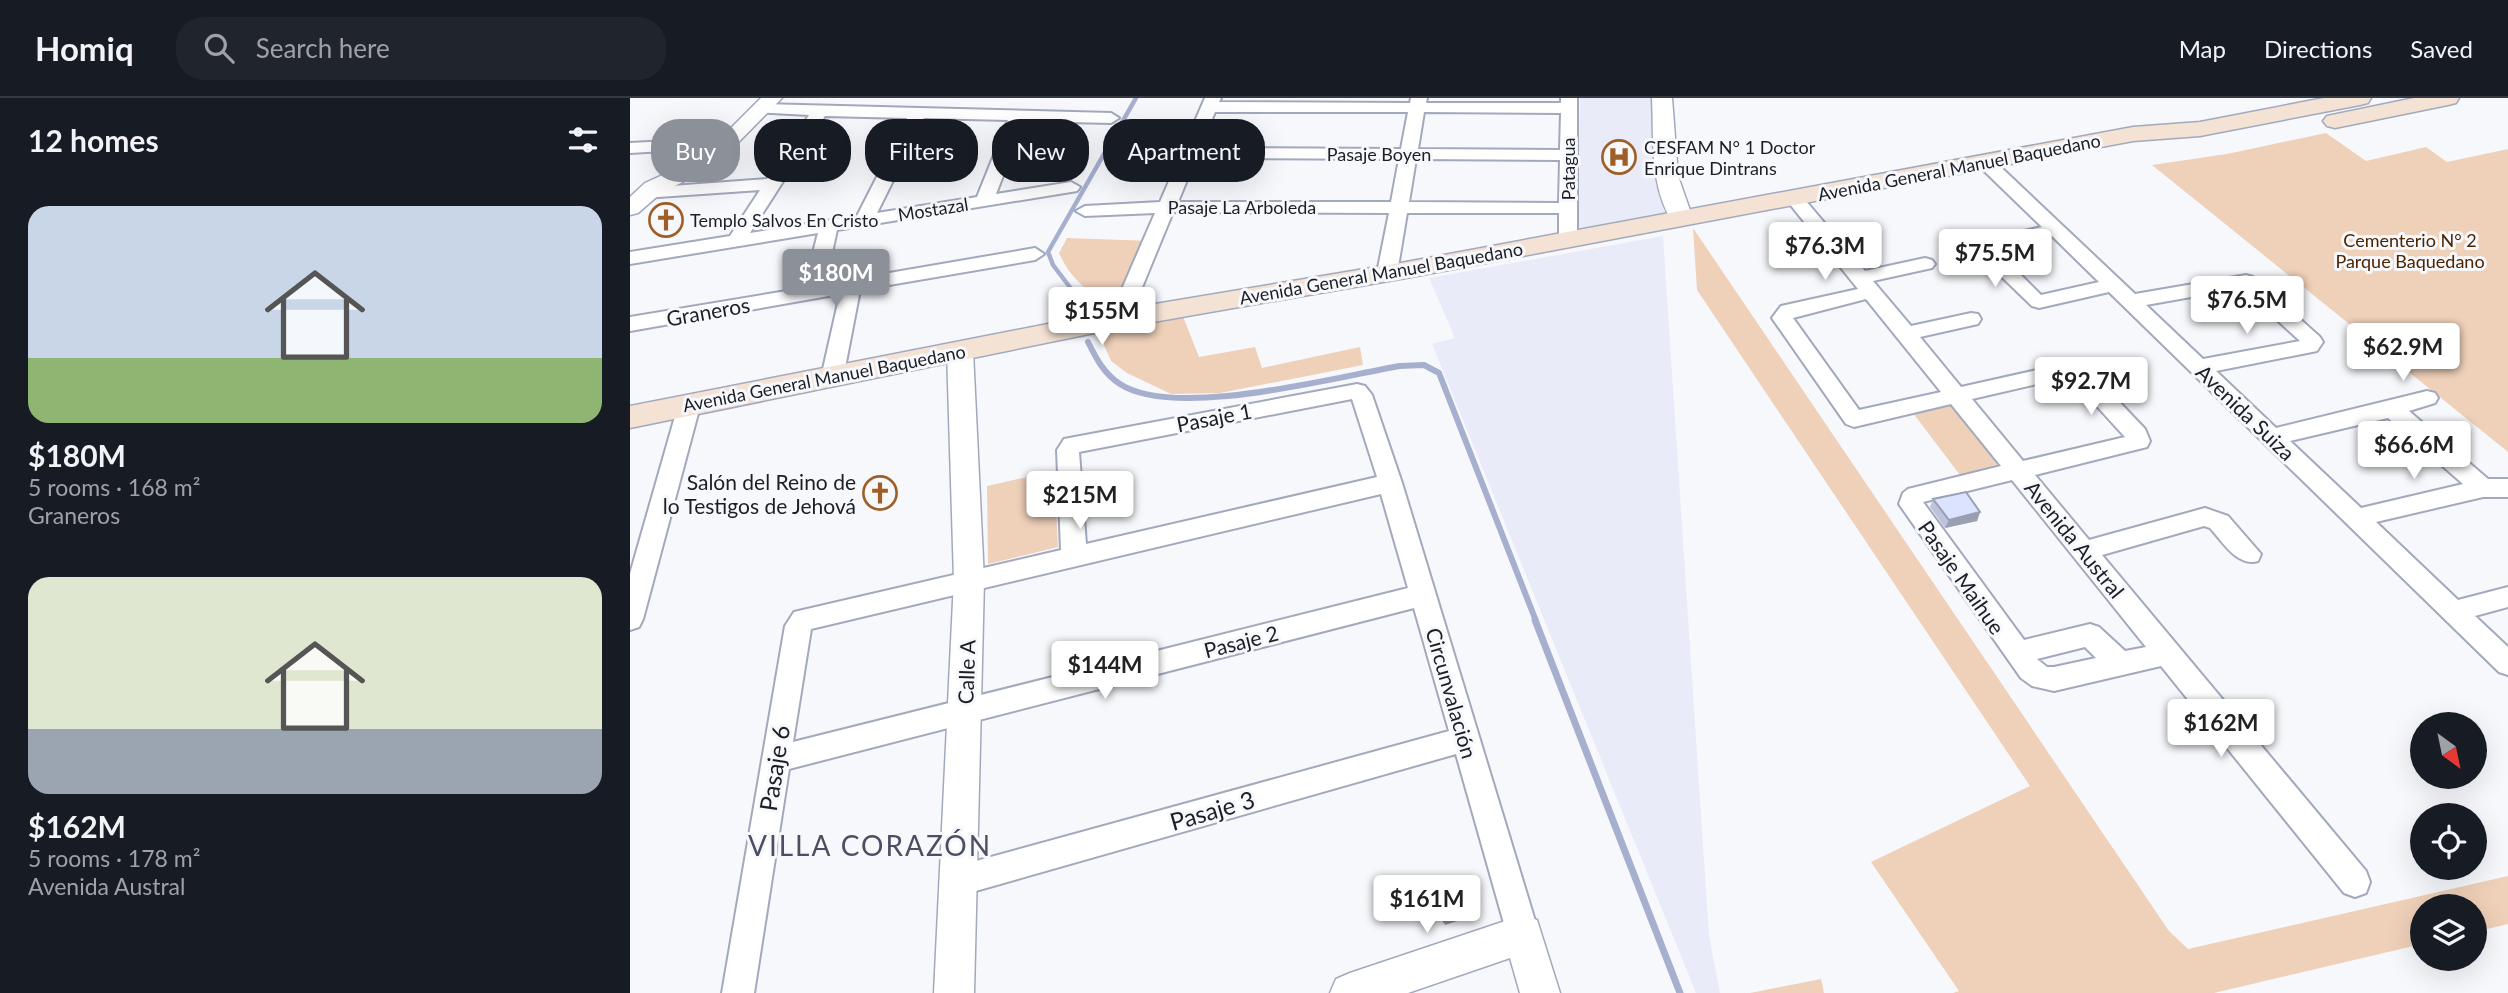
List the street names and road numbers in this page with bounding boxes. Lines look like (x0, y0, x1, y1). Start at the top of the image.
street label: Avenida General Manuel Baquedano (1816, 129, 2102, 205)
street label: Patagua (1557, 137, 1579, 201)
street label: Pasaje Boyen (1327, 143, 1431, 165)
street label: Mostazal (896, 193, 970, 225)
street label: Pasaje La Arboleda (1168, 196, 1316, 218)
street label: Avenida General Manuel Baquedano (1238, 237, 1524, 309)
street label: Graneros (664, 291, 752, 331)
street label: Avenida General Manuel Baquedano (681, 340, 967, 416)
street label: Avenida Suiza (2192, 359, 2300, 465)
street label: Pasaje 1 (1174, 397, 1254, 437)
street label: Avenida Austral (2020, 475, 2130, 603)
street label: Pasaje Maihue (1914, 515, 2010, 639)
street label: Pasaje 2 (1201, 620, 1281, 662)
street label: Circunvalación (1421, 625, 1483, 761)
street label: Calle A (952, 639, 980, 705)
street label: Pasaje 6 (753, 723, 795, 813)
street label: Pasaje 3 (1166, 784, 1258, 836)

